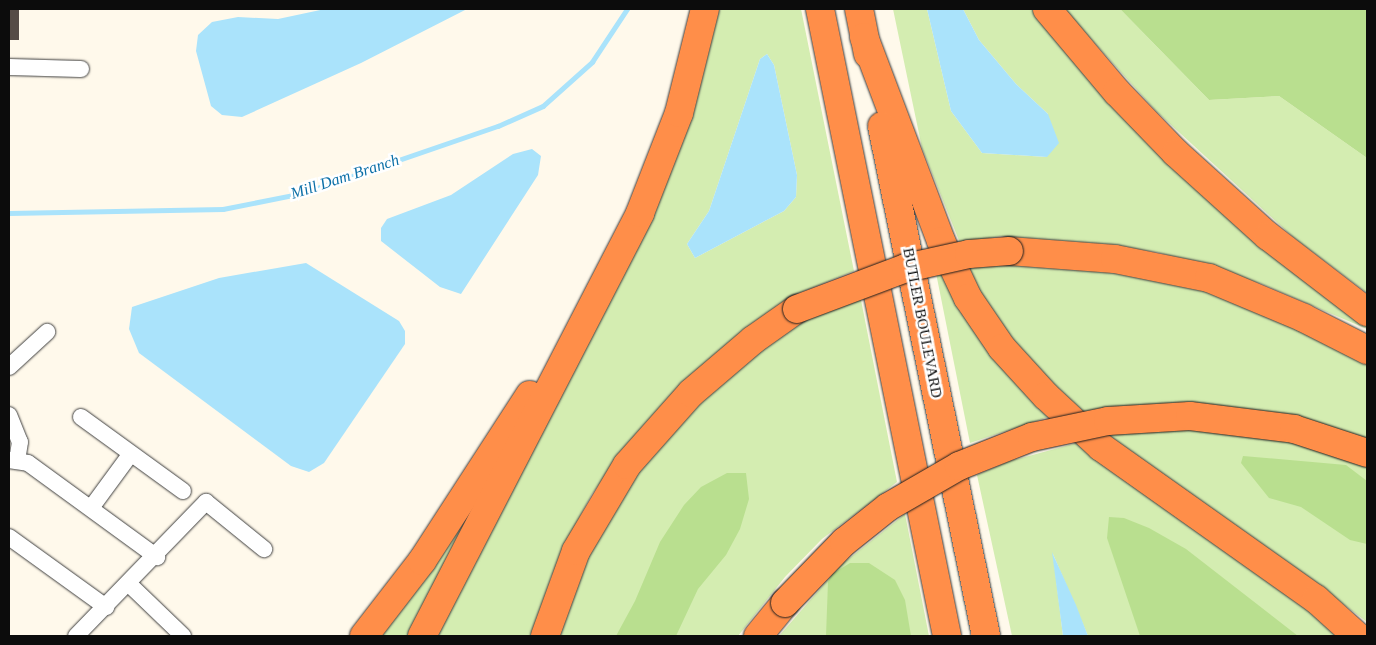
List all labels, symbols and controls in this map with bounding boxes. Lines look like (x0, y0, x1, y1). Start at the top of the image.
water label: Mill Dam Branch (288, 150, 402, 204)
street label: BUTLER BOULEVARD (899, 246, 945, 400)

